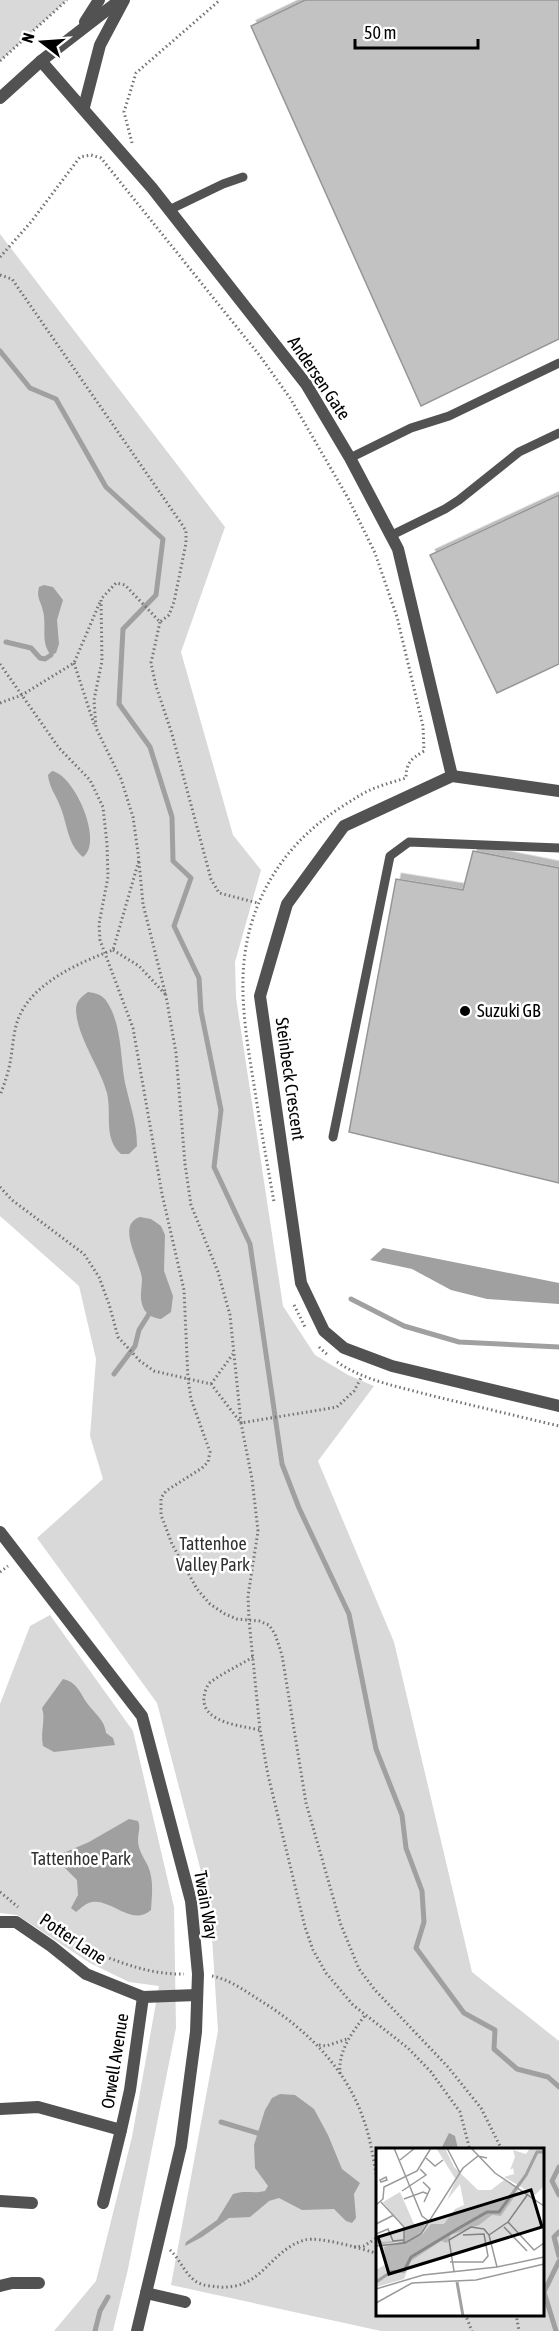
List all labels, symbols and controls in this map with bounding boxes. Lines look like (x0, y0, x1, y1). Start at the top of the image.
north arrow (12, 12, 72, 72)
scale bar (355, 12, 478, 50)
text: 50 m (364, 22, 396, 43)
text: N (18, 30, 38, 45)
street label: Andersen Gate (284, 332, 355, 424)
place label: Suzuki GB (477, 1000, 541, 1021)
marker: Suzuki GB (458, 1004, 472, 1018)
street label: Steinbeck Crescent (271, 1016, 310, 1142)
park label: Tattenhoe Valley Park (176, 1533, 250, 1575)
park label: Tattenhoe Park (31, 1848, 131, 1869)
street label: Twain Way (190, 1869, 223, 1941)
street label: Potter Lane (36, 1909, 110, 1968)
street label: Orwell Avenue (97, 2012, 132, 2110)
inset map (376, 2148, 544, 2316)

